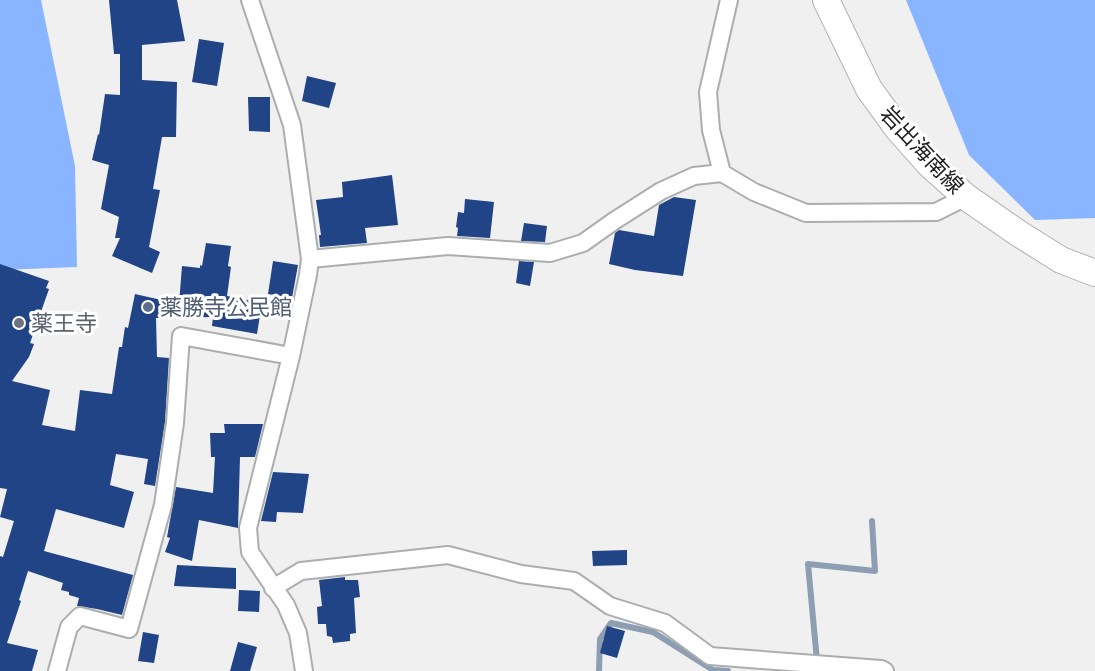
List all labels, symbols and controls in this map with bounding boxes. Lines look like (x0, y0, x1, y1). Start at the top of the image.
street label: 岩出海南線 (875, 101, 969, 199)
place label: 薬勝寺公民館 (160, 294, 292, 321)
marker: 薬勝寺公民館 (141, 300, 155, 314)
place label: 薬王寺 (31, 310, 97, 337)
marker: 薬王寺 (12, 316, 26, 330)

